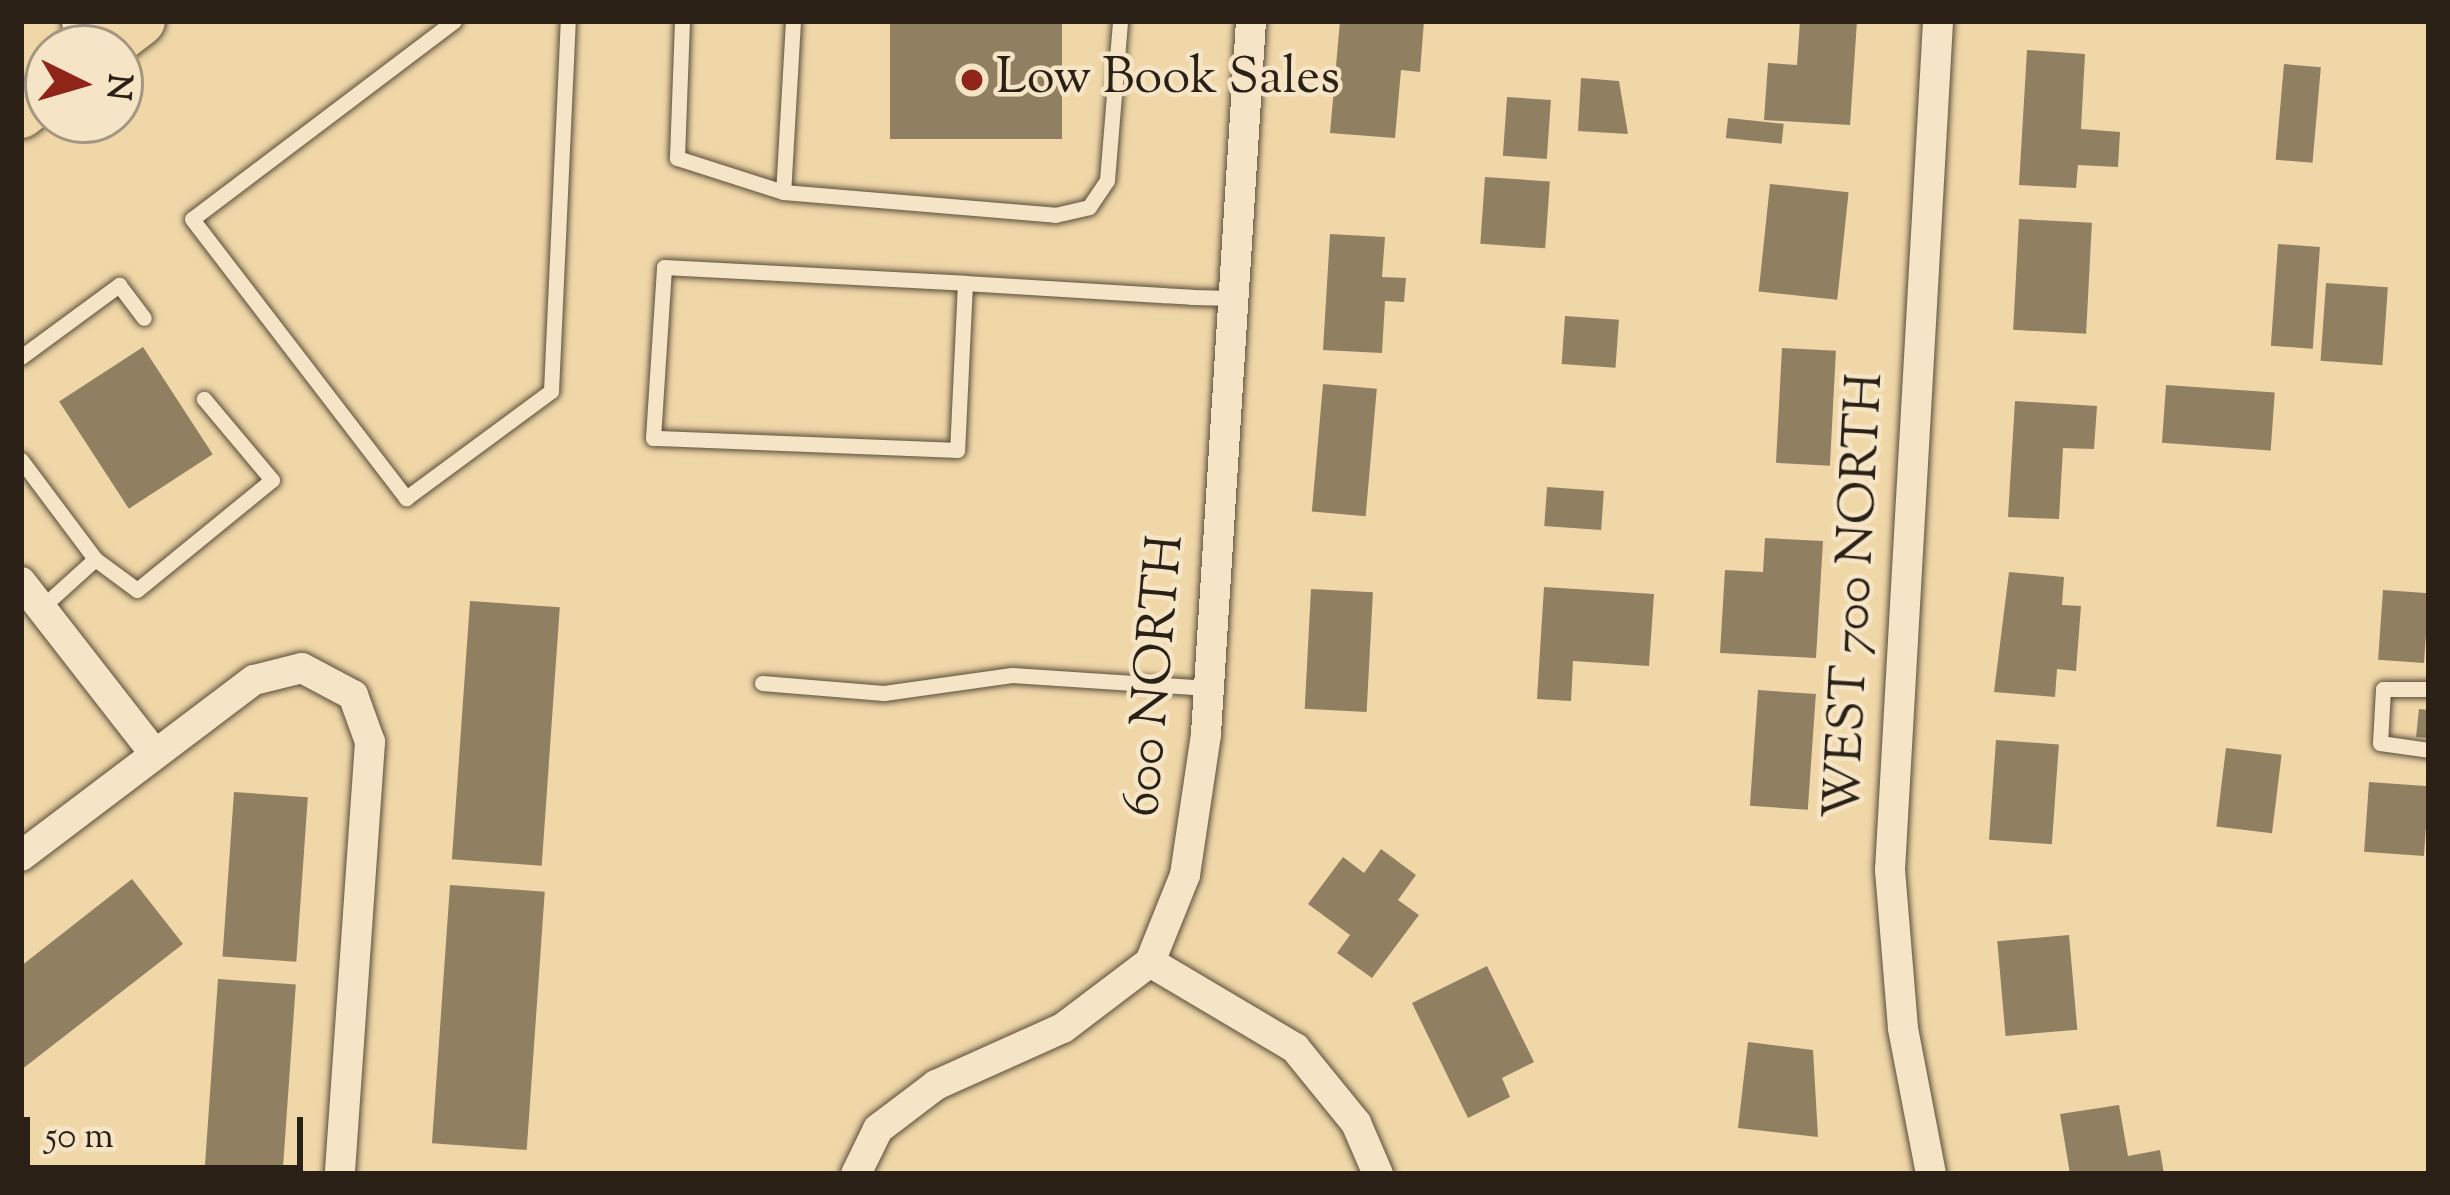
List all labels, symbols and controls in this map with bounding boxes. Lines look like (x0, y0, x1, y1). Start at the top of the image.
north arrow (24, 24, 144, 144)
place label: Low Book Sales (996, 49, 1340, 111)
marker: Low Book Sales (959, 67, 985, 93)
text: N (92, 72, 142, 102)
street label: WEST 700 NORTH (1815, 371, 1899, 821)
street label: 600 NORTH (1114, 533, 1200, 819)
scale bar (30, 1093, 309, 1167)
text: 50 m (45, 1112, 114, 1164)

